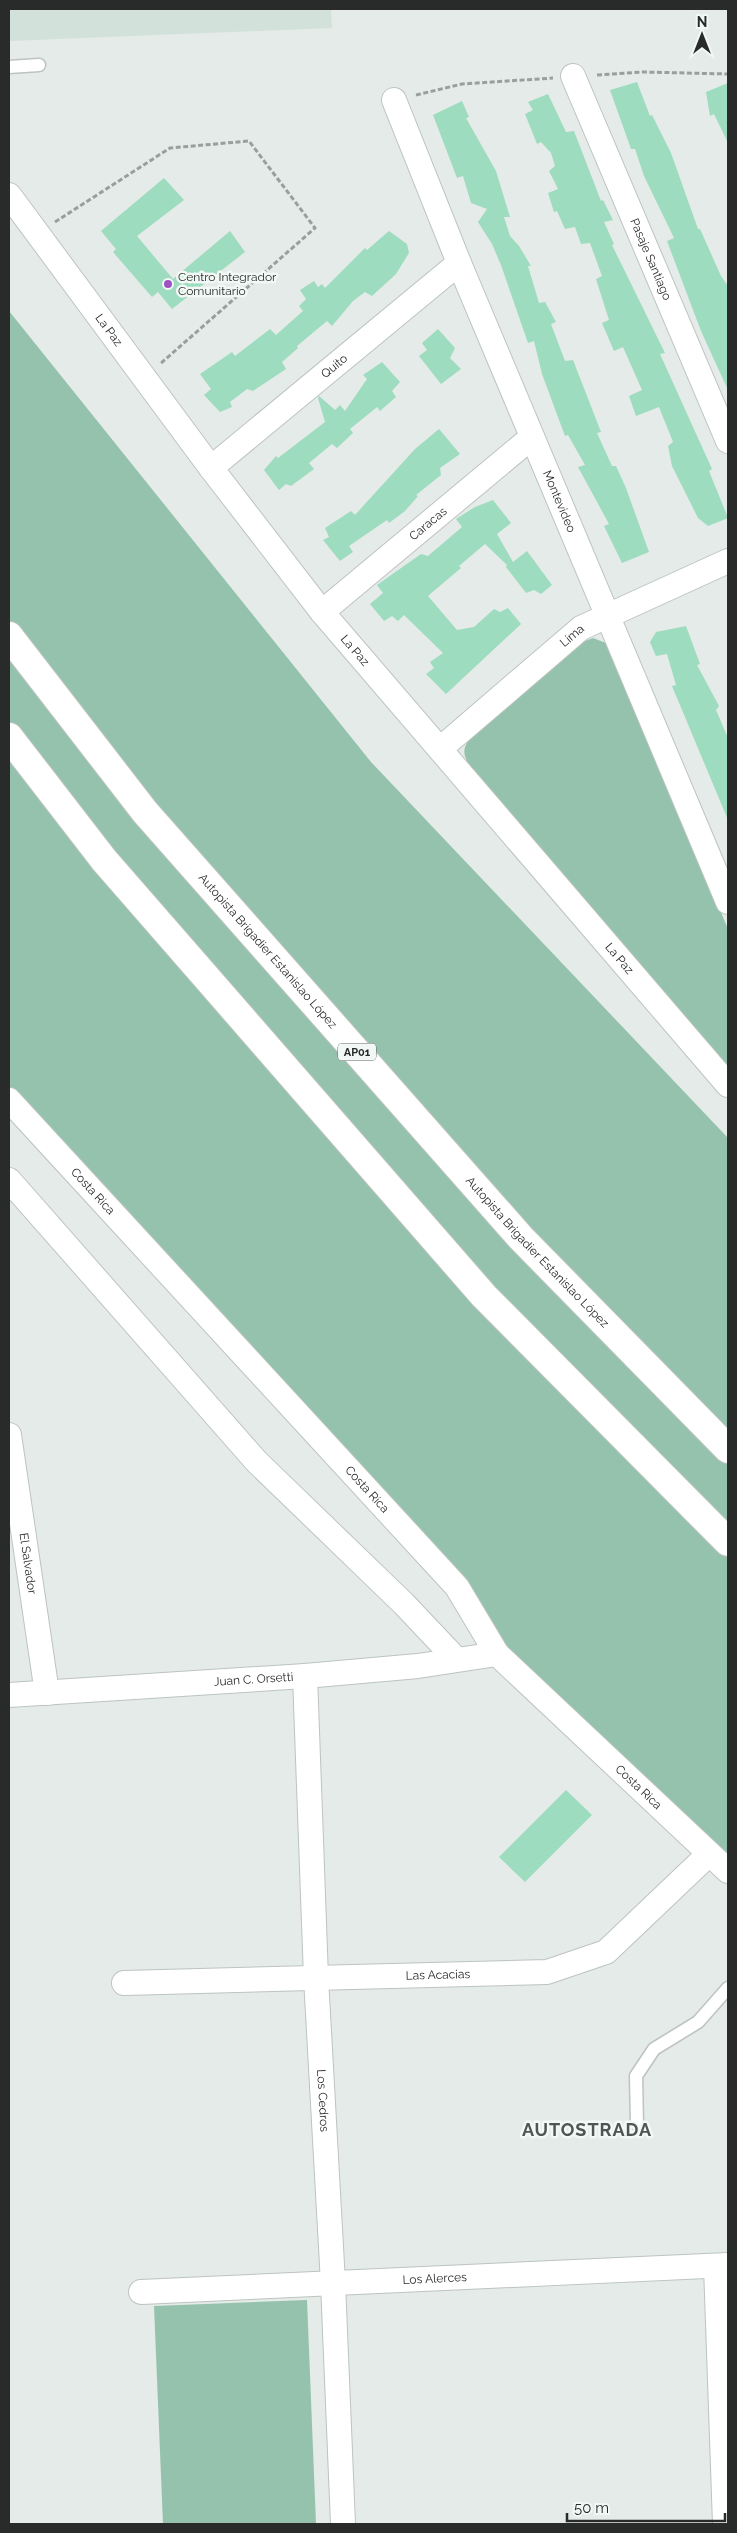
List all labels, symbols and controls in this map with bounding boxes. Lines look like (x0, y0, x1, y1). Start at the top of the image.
north arrow (677, 10, 727, 60)
text: N (697, 14, 707, 30)
street label: Pasaje Santiago (627, 216, 674, 302)
place label: Centro Integrador Comunitario (178, 270, 277, 298)
marker: Centro Integrador Comunitario (162, 278, 174, 290)
street label: La Paz (92, 311, 125, 349)
street label: Quito (318, 351, 350, 381)
street label: Montevideo (540, 468, 579, 534)
street label: Caracas (406, 504, 450, 543)
street label: Lima (557, 622, 587, 650)
street label: La Paz (338, 632, 372, 669)
street label: Autopista Brigadier Estanislao López (196, 871, 340, 1032)
street label: La Paz (602, 940, 637, 977)
road number: AP01 (338, 1044, 376, 1060)
street label: Costa Rica (68, 1165, 118, 1217)
street label: Autopista Brigadier Estanislao López (463, 1174, 612, 1330)
street label: Costa Rica (342, 1463, 392, 1516)
street label: El Salvador (17, 1532, 39, 1596)
street label: Juan C. Orsetti (213, 1670, 294, 1689)
street label: Costa Rica (613, 1762, 665, 1812)
street label: Las Acacias (405, 1967, 471, 1983)
street label: Los Cedros (314, 2069, 332, 2132)
district label: AUTOSTRADA (522, 2119, 652, 2140)
street label: Los Alerces (402, 2270, 467, 2287)
scale bar (567, 2490, 724, 2522)
text: 50 m (574, 2499, 609, 2517)

